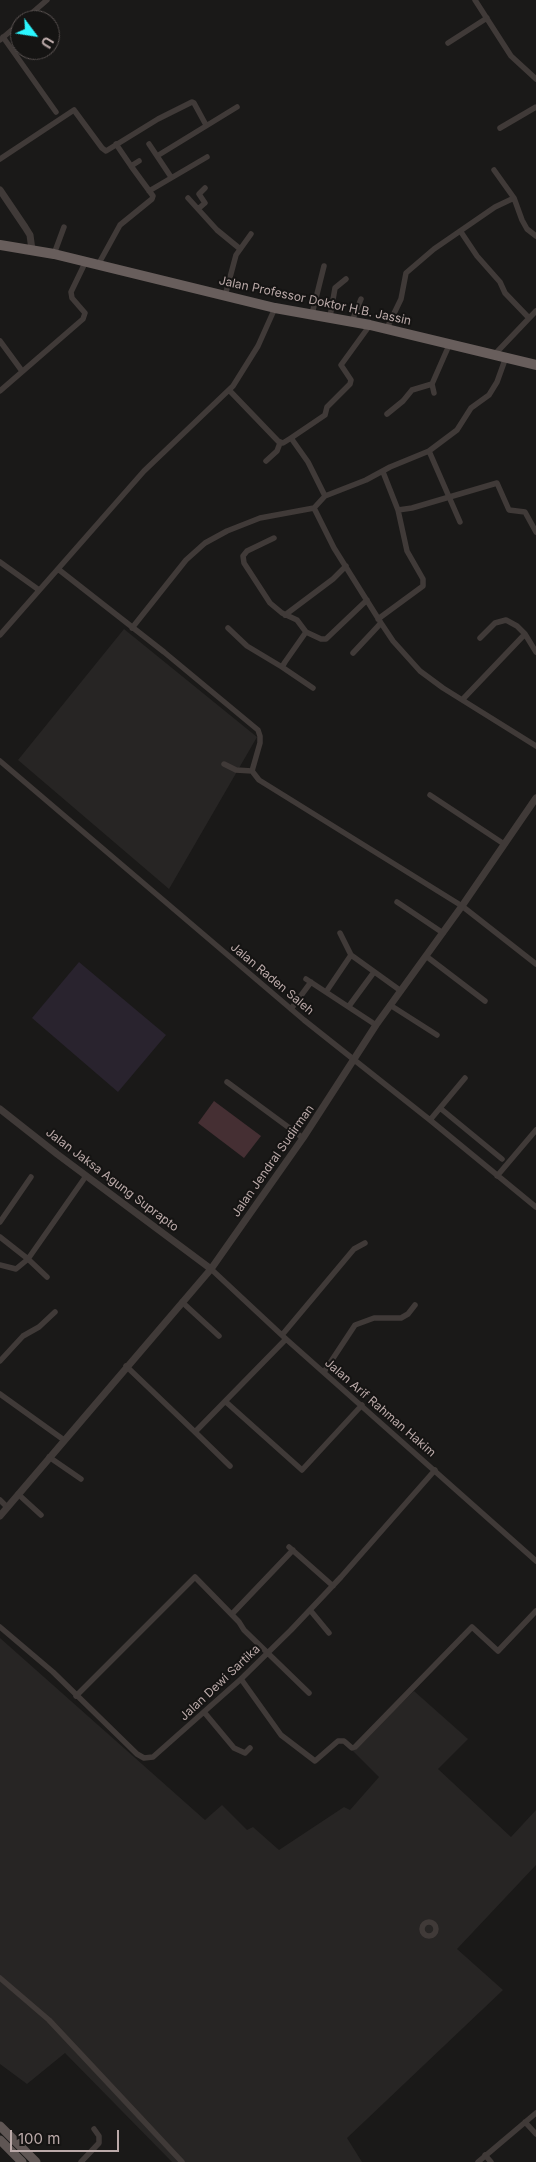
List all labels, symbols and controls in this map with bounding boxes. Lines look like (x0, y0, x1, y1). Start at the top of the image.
north arrow (10, 10, 60, 60)
text: U (38, 34, 57, 51)
street label: Jalan Professor Doktor H.B. Jassin (217, 274, 413, 328)
street label: Jalan Raden Saleh (227, 940, 317, 1018)
street label: Jalan Jendral Sudirman (229, 1102, 317, 1220)
street label: Jalan Jaksa Agung Suprapto (43, 1125, 181, 1235)
street label: Jalan Arif Rahman Hakim (322, 1356, 438, 1460)
street label: Jalan Dewi Sartika (177, 1642, 263, 1724)
scale bar (12, 2120, 121, 2152)
text: 100 m (18, 2129, 60, 2148)

